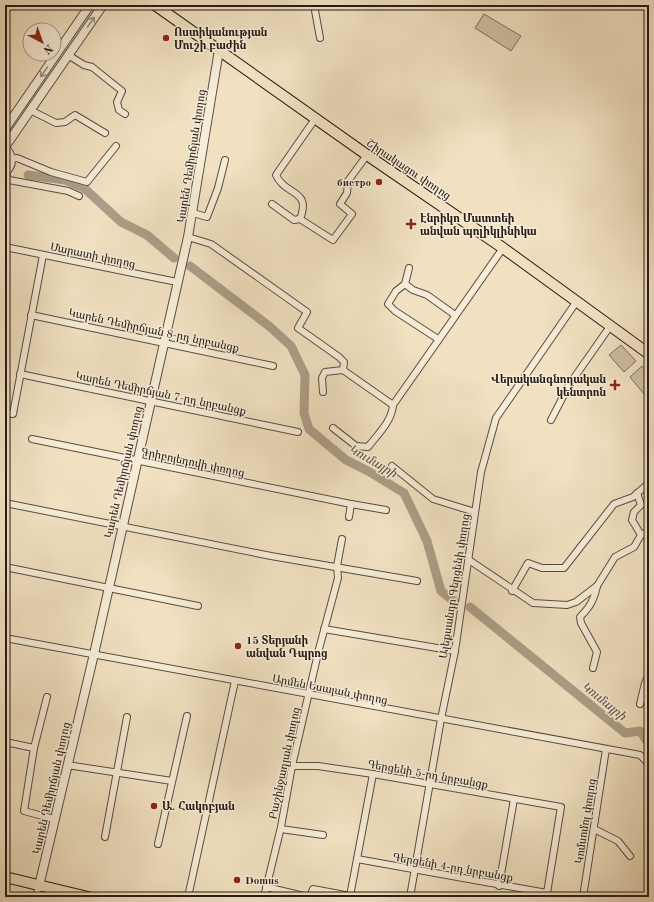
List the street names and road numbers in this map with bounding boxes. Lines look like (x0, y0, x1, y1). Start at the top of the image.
street label: Կարեն Դեմիրճյան փողոց (175, 88, 208, 224)
street label: Շիրակացու փողոց (364, 137, 453, 202)
street label: Մարատի փողոց (49, 241, 136, 271)
street label: Կարեն Դեմիրճյան 8-րդ նրբանցք (67, 307, 240, 355)
street label: Կարեն Դեմիրճյան 7-րդ նրբանցք (74, 370, 247, 418)
street label: Կարեն Դեմիրճյան փողոց (103, 405, 145, 539)
street label: Գրիբոյեդովի փողոց (140, 446, 246, 480)
street label: Ալեքսանդր Գերցենի փողոց (438, 513, 472, 659)
street label: Արմեն Եսայան փողոց (271, 673, 389, 707)
street label: Բաշինջաղյան փողոց (267, 706, 303, 820)
street label: Կարեն Դեմիրճյան փողոց (31, 721, 73, 855)
street label: Գերցենի 5-րդ նրբանցք (367, 758, 489, 791)
street label: Կոմսոմոլ փողոց (573, 778, 599, 865)
street label: Գերցենի 4-րդ նրբանցք (392, 851, 514, 884)

